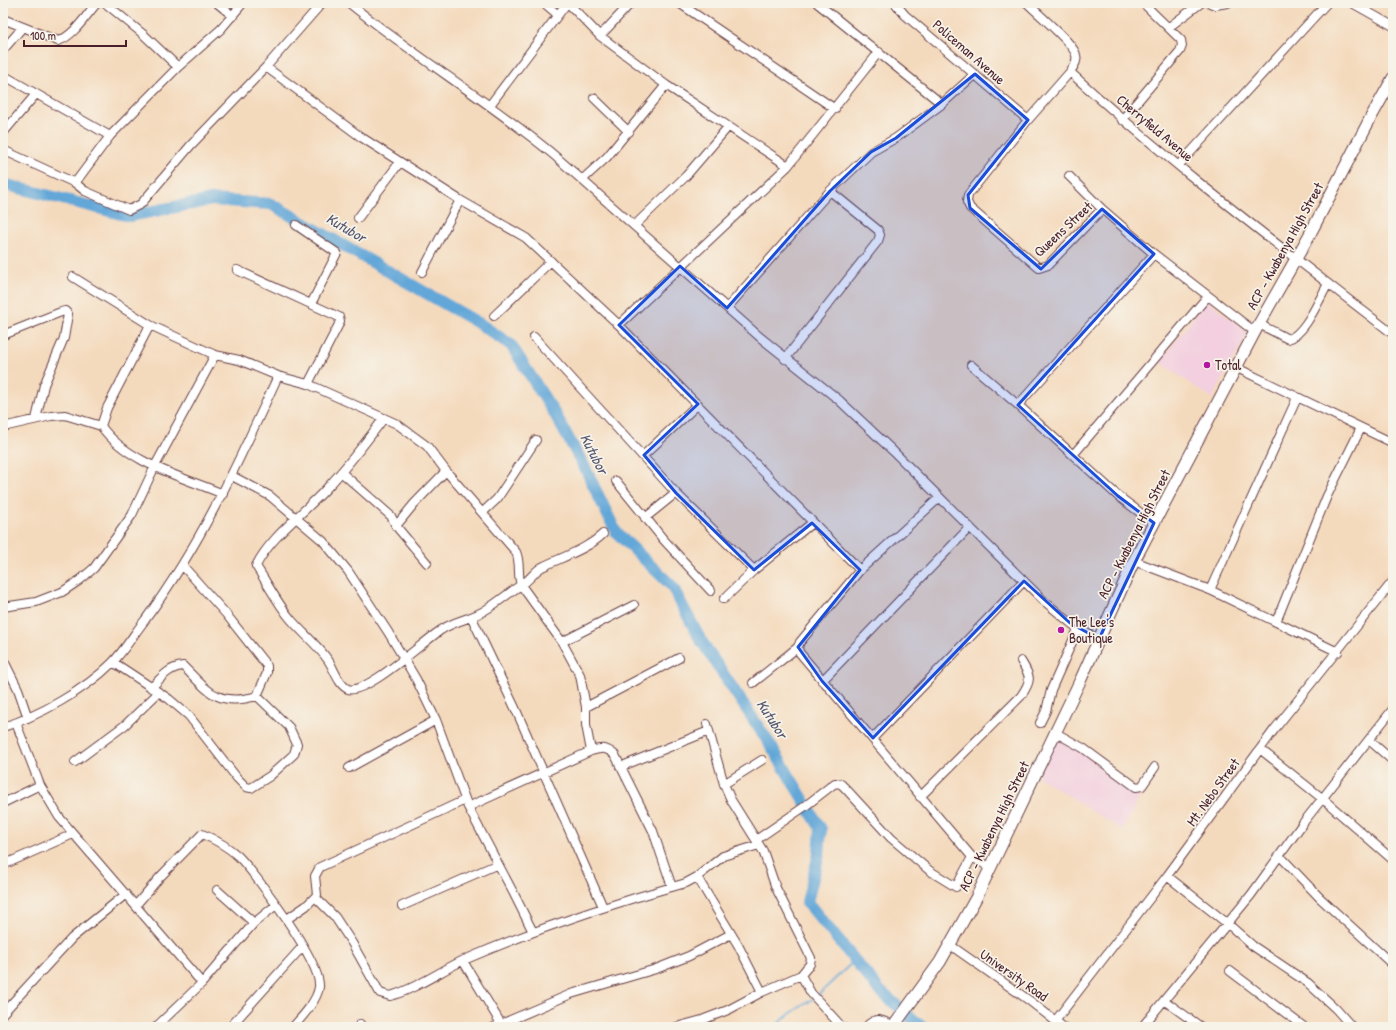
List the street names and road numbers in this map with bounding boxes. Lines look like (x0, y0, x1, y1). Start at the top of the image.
street label: Policeman Avenue (929, 15, 1010, 89)
street label: Cherryfield Avenue (1112, 90, 1198, 166)
street label: ACP - Kwabenya High Street (1242, 179, 1328, 313)
street label: Queens Street (1029, 197, 1096, 261)
street label: ACP - Kwabenya High Street (1093, 466, 1175, 602)
street label: Mt. Nebo Street (1182, 754, 1244, 829)
street label: ACP - Kwabenya High Street (954, 757, 1034, 894)
street label: University Road (976, 944, 1053, 1006)

